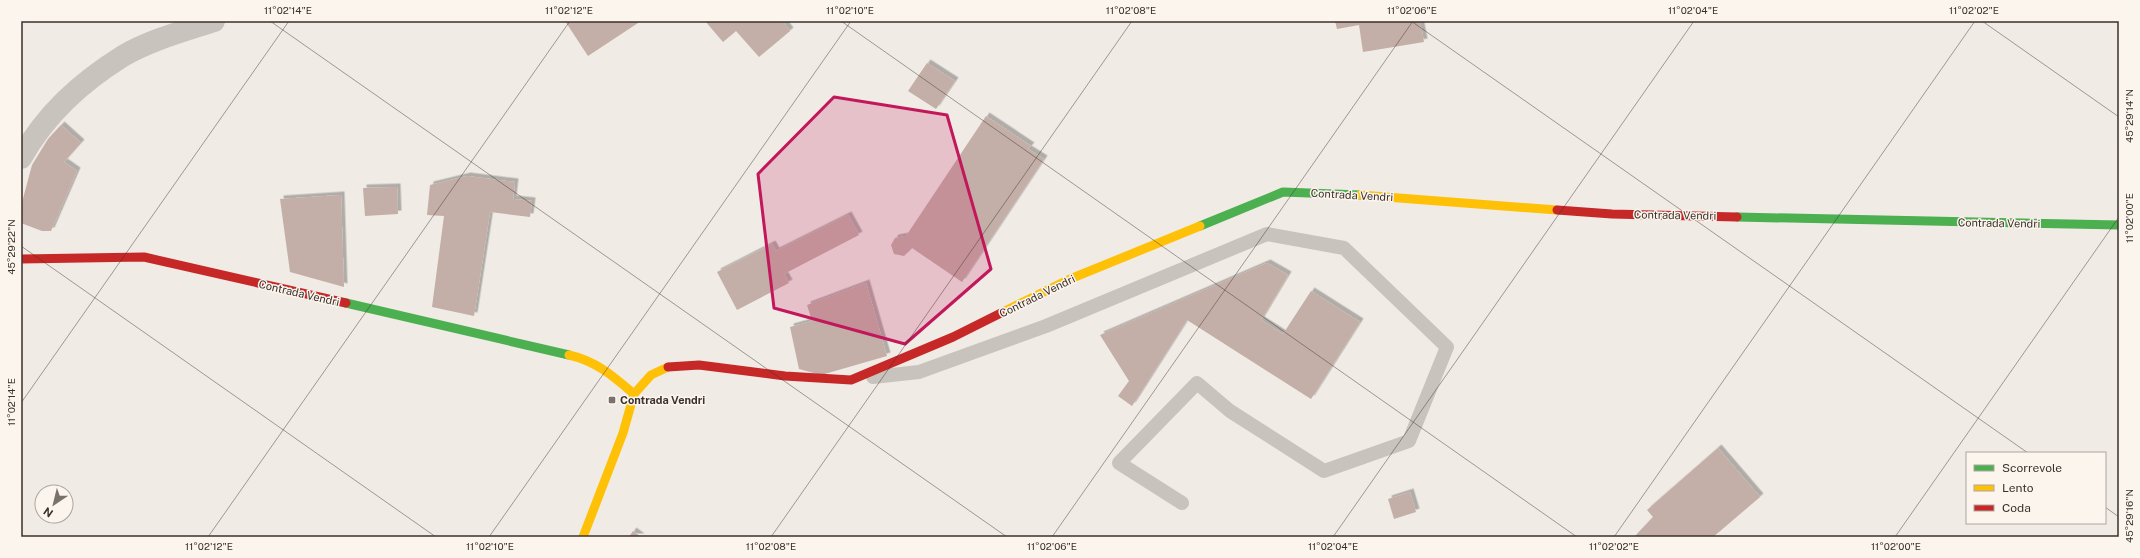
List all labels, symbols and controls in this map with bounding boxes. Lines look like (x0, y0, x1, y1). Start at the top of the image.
text: 11°02'14"E (264, 4, 312, 16)
text: 11°02'12"E (545, 4, 593, 16)
text: 11°02'10"E (826, 4, 874, 16)
text: 11°02'08"E (1106, 4, 1156, 16)
text: 11°02'06"E (1387, 4, 1437, 16)
text: 11°02'04"E (1668, 4, 1718, 16)
text: 11°02'02"E (1949, 4, 1999, 16)
text: 45°29'14"N (2123, 89, 2135, 143)
street label: Contrada Vendri (1310, 187, 1394, 203)
text: 11°02'00"E (2123, 193, 2135, 243)
street label: Contrada Vendri (1634, 208, 1716, 222)
street label: Contrada Vendri (1958, 216, 2040, 230)
text: 45°29'22"N (5, 219, 17, 275)
street label: Contrada Vendri (997, 273, 1077, 319)
street label: Contrada Vendri (257, 278, 341, 308)
text: 11°02'14"E (5, 378, 17, 426)
place label: Contrada Vendri (620, 394, 705, 406)
marker: Contrada Vendri (607, 395, 617, 405)
legend (1966, 452, 2106, 524)
text: Scorrevole (2002, 461, 2062, 475)
text: Lento (2002, 481, 2034, 495)
north arrow (34, 484, 74, 524)
text: 45°29'16"N (2123, 489, 2135, 543)
text: Coda (2002, 501, 2031, 515)
text: N (41, 505, 55, 520)
text: 11°02'12"E (185, 540, 233, 552)
text: 11°02'10"E (466, 540, 514, 552)
text: 11°02'08"E (746, 540, 796, 552)
text: 11°02'06"E (1027, 540, 1077, 552)
text: 11°02'04"E (1308, 540, 1358, 552)
text: 11°02'02"E (1589, 540, 1639, 552)
text: 11°02'00"E (1871, 540, 1921, 552)

